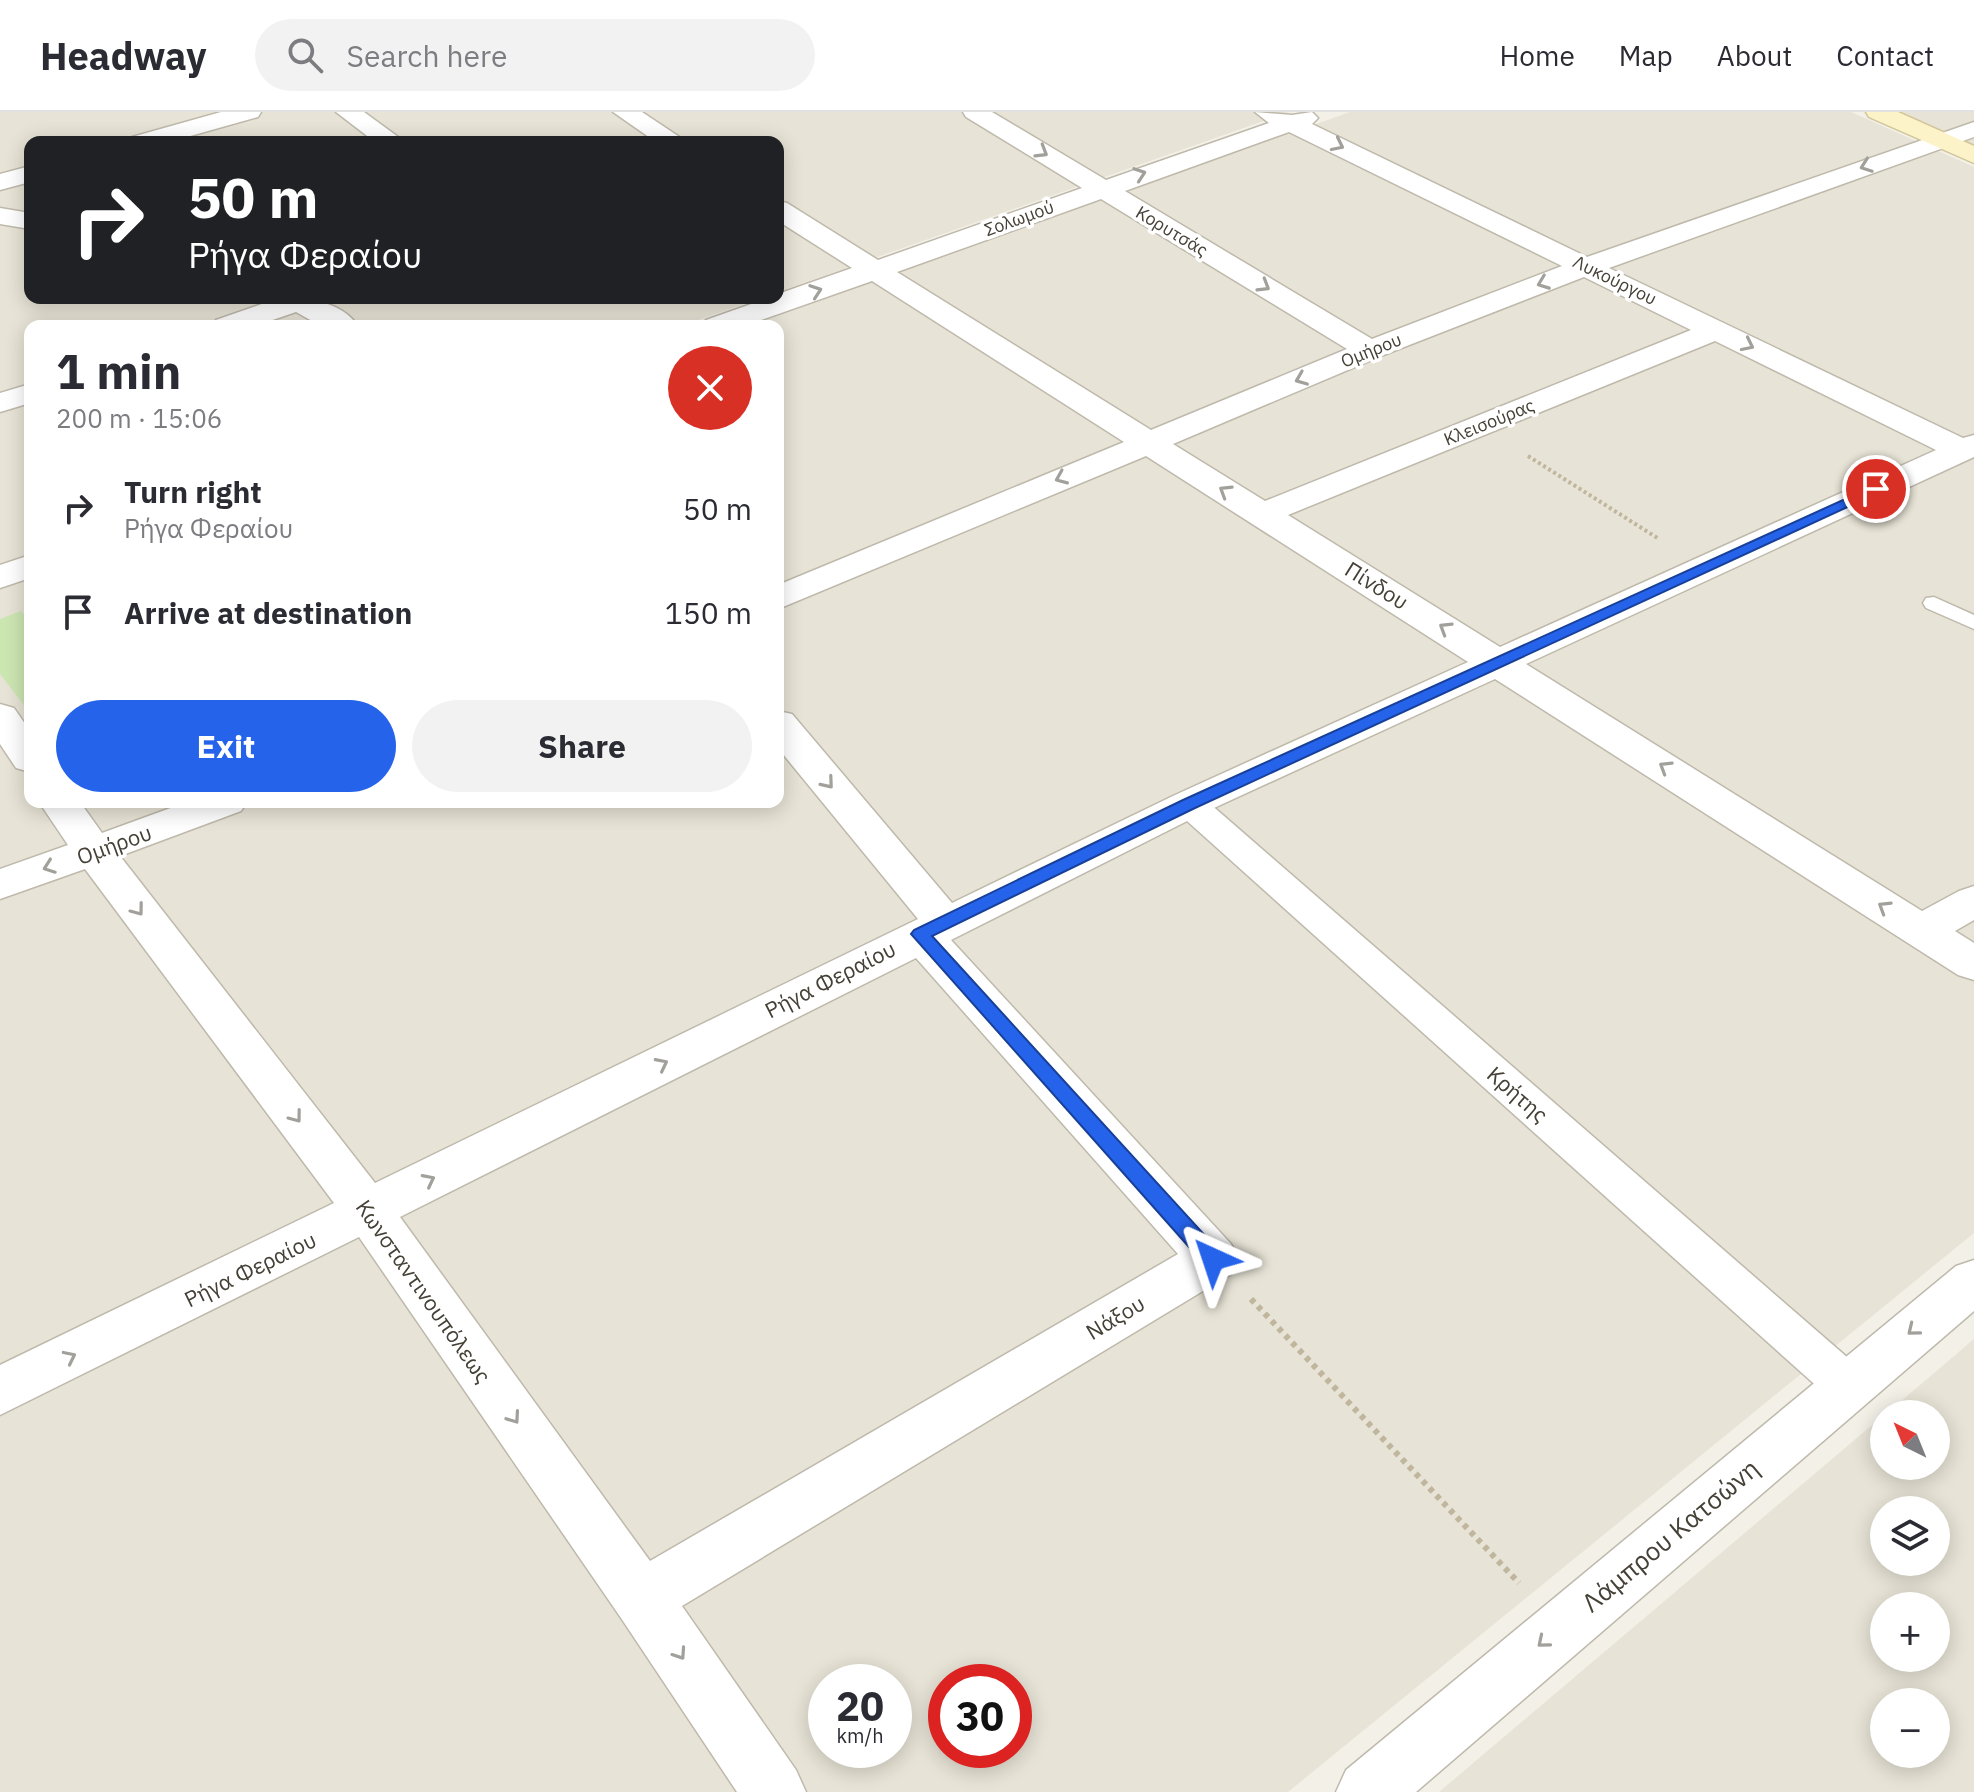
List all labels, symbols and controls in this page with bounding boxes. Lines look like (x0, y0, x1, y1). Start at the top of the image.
search box (255, 19, 815, 91)
text: Headway (40, 31, 207, 80)
icon: search (283, 33, 327, 77)
text: Search here (347, 36, 507, 75)
text: Home (1499, 37, 1575, 74)
text: Map (1619, 37, 1673, 74)
text: About (1717, 37, 1792, 74)
text: Contact (1836, 37, 1934, 74)
one-way arrow (1329, 135, 1344, 151)
one-way arrow (1033, 142, 1048, 158)
one-way arrow (1860, 156, 1874, 173)
text: 50 m (188, 161, 318, 233)
icon: right (56, 168, 160, 272)
one-way arrow (1132, 168, 1146, 184)
street label: Σολωμού (981, 195, 1057, 241)
street label: Κορυτσάς (1132, 201, 1213, 262)
text: Ρήγα Φεραίου (188, 231, 422, 278)
street label: Λυκούργου (1569, 250, 1661, 310)
one-way arrow (1537, 273, 1551, 290)
one-way arrow (1255, 277, 1270, 292)
one-way arrow (808, 284, 822, 301)
street label: Ομήρου (1337, 327, 1405, 373)
one-way arrow (1739, 335, 1754, 351)
text: 1 min (56, 340, 181, 402)
button: close (668, 346, 752, 430)
one-way arrow (1295, 369, 1309, 385)
street label: Κλεισούρας (1440, 393, 1538, 451)
text: 200 m · 15:06 (56, 401, 222, 435)
pin (1842, 455, 1910, 523)
icon: arrive (1854, 467, 1898, 511)
one-way arrow (1055, 469, 1069, 485)
text: Turn right (124, 472, 262, 511)
one-way arrow (1219, 485, 1234, 500)
icon: right (56, 486, 100, 530)
text: 50 m (683, 489, 752, 528)
text: Ρήγα Φεραίου (124, 511, 293, 545)
street label: Πίνδου (1340, 554, 1414, 616)
icon: arrive (56, 590, 100, 634)
text: Arrive at destination (124, 593, 412, 632)
text: 150 m (665, 593, 752, 632)
one-way arrow (1440, 623, 1454, 638)
button: Exit (56, 700, 396, 792)
button: Share (412, 700, 752, 792)
one-way arrow (1659, 762, 1674, 777)
one-way arrow (818, 773, 833, 788)
street label: Ομήρου (72, 817, 156, 871)
one-way arrow (43, 858, 57, 874)
one-way arrow (129, 901, 143, 916)
one-way arrow (1879, 901, 1893, 916)
street label: Ρήγα Φεραίου (760, 934, 900, 1024)
one-way arrow (653, 1058, 668, 1074)
street label: Κρήτης (1481, 1059, 1555, 1129)
one-way arrow (287, 1108, 301, 1123)
one-way arrow (421, 1175, 436, 1190)
street label: Κωνσταντινουπόλεως (350, 1194, 498, 1388)
position arrow (1171, 1217, 1255, 1301)
street label: Ρήγα Φεραίου (179, 1225, 321, 1313)
street label: Νάξου (1080, 1288, 1150, 1346)
one-way arrow (1908, 1321, 1923, 1335)
one-way arrow (62, 1351, 77, 1366)
north arrow (1870, 1400, 1950, 1480)
map controls (1870, 1400, 1950, 1768)
one-way arrow (504, 1410, 519, 1424)
street label: Λάμπρου Κατσώνη (1574, 1451, 1766, 1619)
button: layers (1870, 1496, 1950, 1576)
button: + (1870, 1592, 1950, 1672)
one-way arrow (1538, 1632, 1553, 1647)
one-way arrow (670, 1645, 685, 1659)
speed limit sign: 30 (928, 1664, 1032, 1768)
text: 20 (836, 1680, 884, 1732)
button: − (1870, 1688, 1950, 1768)
text: km/h (836, 1722, 884, 1749)

